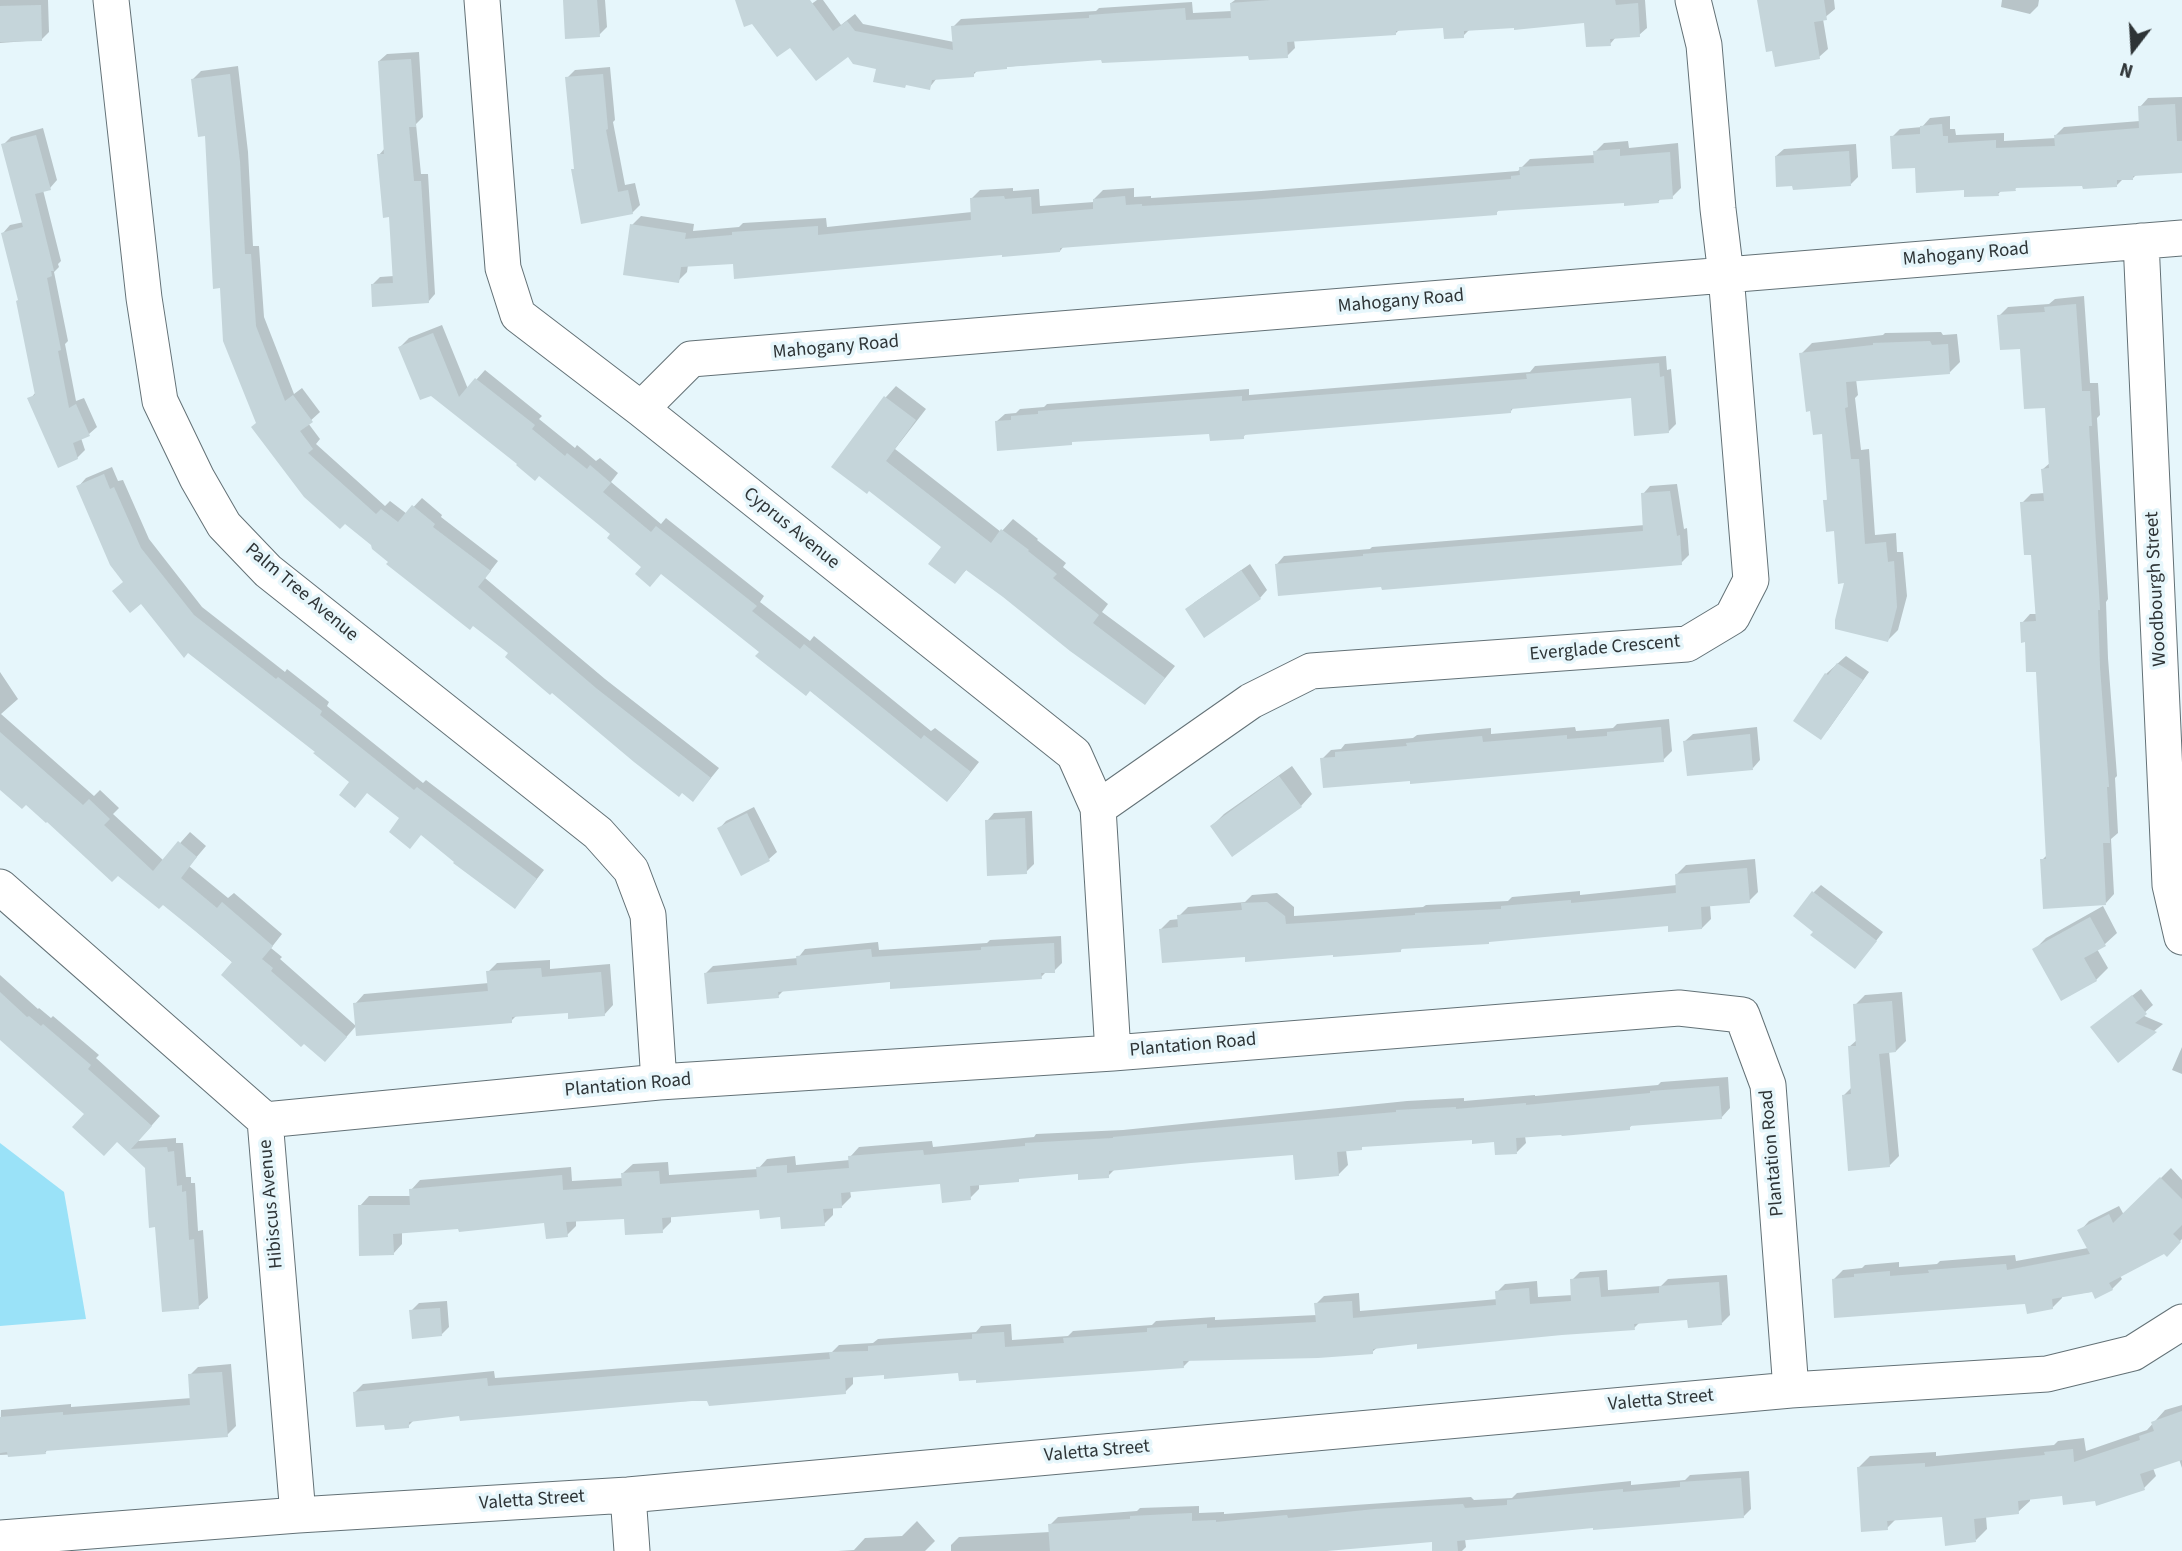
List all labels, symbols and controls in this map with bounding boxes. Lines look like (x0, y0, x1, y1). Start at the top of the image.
north arrow (2098, 14, 2168, 84)
text: N (2117, 55, 2137, 84)
street label: Mahogany Road (1902, 238, 2030, 272)
street label: Mahogany Road (1337, 285, 1465, 319)
street label: Mahogany Road (772, 331, 900, 365)
street label: Cyprus Avenue (738, 483, 844, 575)
street label: Woodbourgh Street (2142, 511, 2172, 667)
street label: Palm Tree Avenue (240, 539, 362, 647)
street label: Everglade Crescent (1529, 631, 1681, 667)
street label: Plantation Road (1129, 1029, 1257, 1063)
street label: Plantation Road (564, 1069, 692, 1103)
street label: Plantation Road (1756, 1089, 1790, 1217)
street label: Hibiscus Avenue (255, 1138, 289, 1270)
street label: Valetta Street (1607, 1385, 1715, 1417)
street label: Valetta Street (1043, 1436, 1151, 1468)
street label: Valetta Street (478, 1486, 586, 1516)

